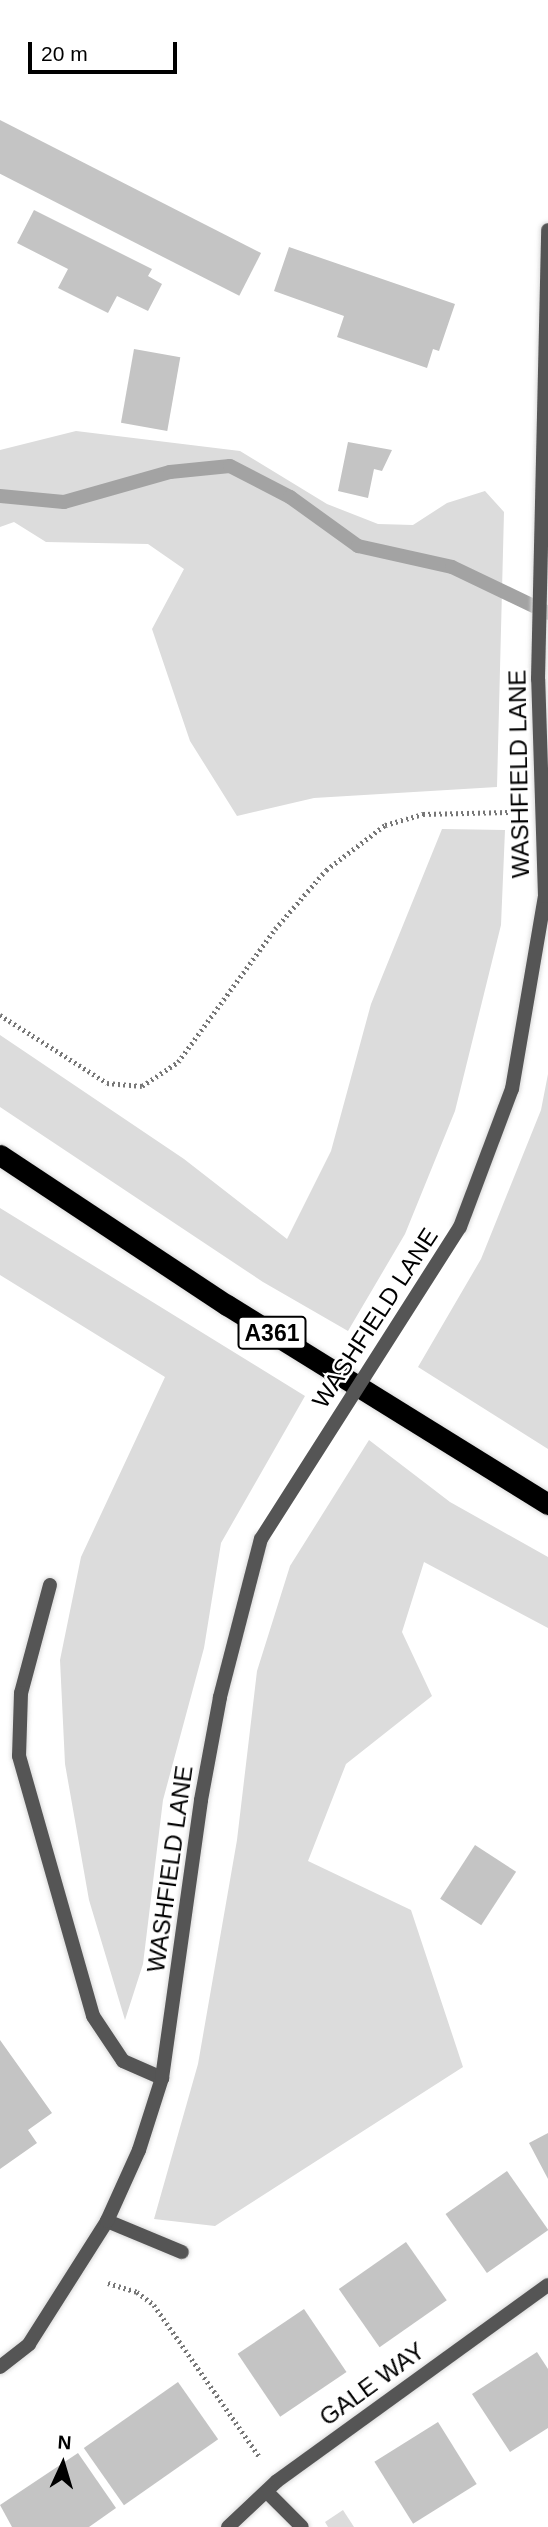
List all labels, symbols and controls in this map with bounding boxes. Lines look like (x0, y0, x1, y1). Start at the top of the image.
scale bar (32, 28, 180, 72)
text: 20 m (41, 42, 88, 65)
street label: WASHFIELD LANE (503, 670, 535, 878)
street label: WASHFIELD LANE (306, 1223, 444, 1413)
road number: A361 (237, 1314, 307, 1352)
street label: WASHFIELD LANE (141, 1764, 199, 1974)
street label: GALE WAY (314, 2336, 430, 2432)
north arrow (28, 2429, 98, 2499)
text: N (57, 2432, 72, 2454)

